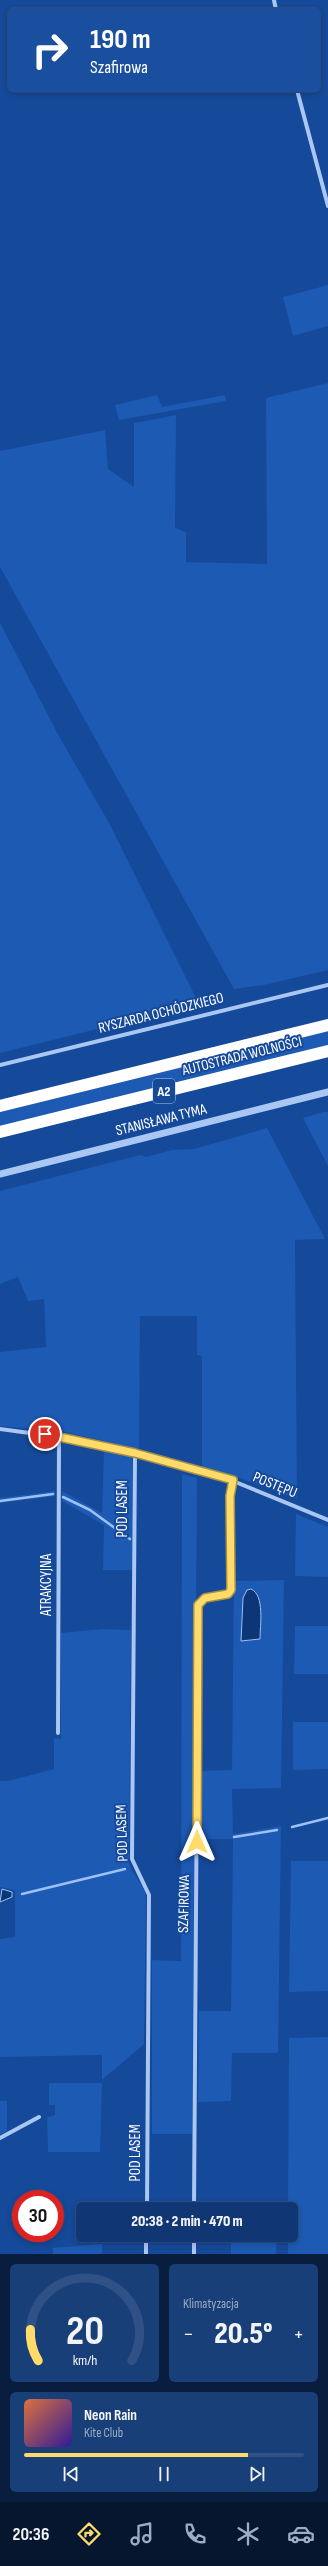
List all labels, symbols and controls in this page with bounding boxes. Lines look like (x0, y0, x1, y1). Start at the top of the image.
text: 190 m (90, 23, 151, 56)
icon: right (24, 24, 76, 76)
text: Szafirowa (90, 57, 148, 78)
street label: RYSZARDA OCHÓDZKIEGO (96, 988, 226, 1038)
street label: AUTOSTRADA WOLNOŚCI (179, 1032, 304, 1080)
road number: A2 (153, 1079, 175, 1103)
street label: STANISŁAWA TYMA (114, 1099, 209, 1140)
pin (28, 1417, 62, 1451)
icon: arrive (34, 1423, 56, 1445)
street label: POSTĘPU (250, 1468, 300, 1502)
street label: POD LASEM (113, 1480, 132, 1538)
street label: ATRAKCYJNA (37, 1553, 56, 1617)
street label: POD LASEM (112, 1804, 132, 1862)
position arrow (176, 1821, 218, 1863)
street label: SZAFIROWA (174, 1874, 194, 1933)
street label: POD LASEM (126, 2124, 145, 2182)
speed limit sign: 30 (12, 2190, 64, 2242)
text: 20:38 · 2 min · 470 m (131, 2212, 243, 2231)
text: Klimatyzacja (183, 2296, 239, 2312)
text: 20 (65, 2307, 104, 2356)
text: 20.5° (214, 2316, 273, 2352)
text: − (183, 2321, 194, 2348)
text: + (293, 2321, 304, 2348)
text: km/h (72, 2352, 97, 2369)
text: Neon Rain (84, 2406, 137, 2425)
text: Kite Club (84, 2425, 123, 2441)
icon: previous (60, 2463, 82, 2485)
icon: pause (153, 2463, 175, 2485)
icon: next (246, 2463, 268, 2485)
icon: directions (75, 2520, 103, 2548)
icon: music (128, 2520, 156, 2548)
icon: phone (181, 2520, 209, 2548)
icon: climate (234, 2520, 262, 2548)
icon: car (287, 2520, 315, 2548)
text: 20:36 (13, 2524, 49, 2545)

